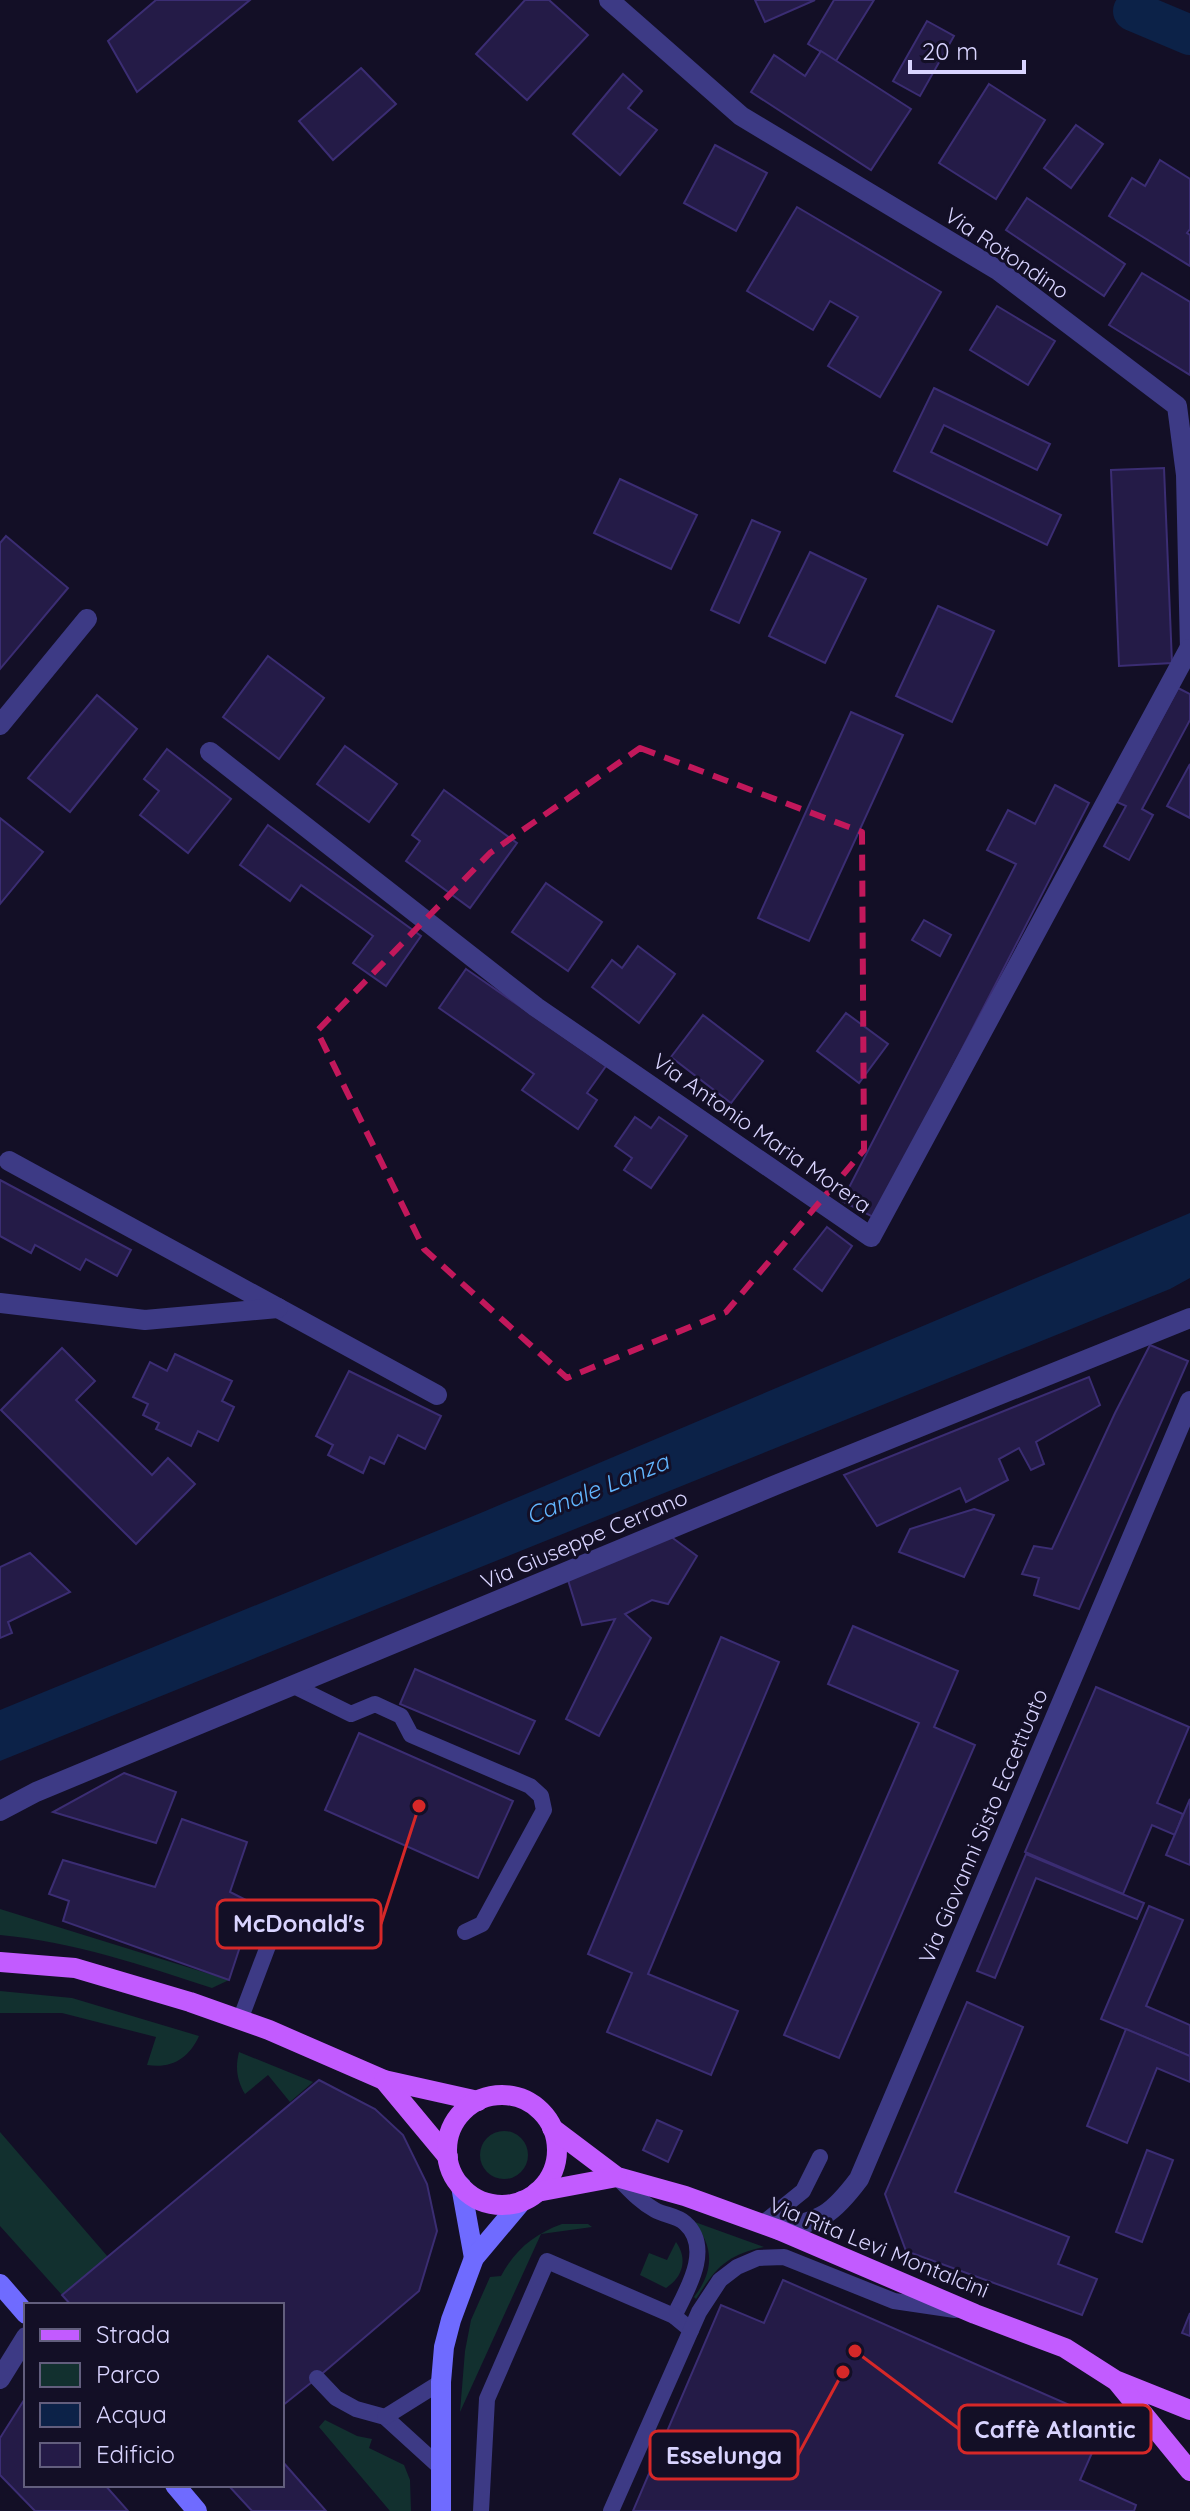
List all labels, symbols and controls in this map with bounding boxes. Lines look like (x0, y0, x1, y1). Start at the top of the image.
scale bar (910, 24, 1024, 74)
text: 20 m (922, 36, 978, 66)
street label: Via Rotondino (939, 201, 1075, 305)
street label: Via Antonio Maria Morera (647, 1047, 877, 1219)
water label: Canale Lanza (521, 1445, 674, 1530)
street label: Via Giuseppe Cerrano (476, 1483, 692, 1595)
street label: Via Giovanni Sisto Eccettuato (912, 1684, 1054, 1968)
callout: McDonald's (217, 1900, 381, 1948)
text: McDonald's (233, 1908, 365, 1938)
street label: Via Rita Levi Montalcini (765, 2190, 993, 2304)
legend (24, 2303, 284, 2487)
text: Strada (96, 2319, 170, 2349)
text: Parco (96, 2359, 160, 2389)
text: Acqua (96, 2399, 167, 2429)
callout: Caffè Atlantic (959, 2405, 1151, 2453)
text: Caffè Atlantic (975, 2414, 1135, 2444)
callout: Esselunga (650, 2431, 798, 2479)
text: Edificio (96, 2439, 175, 2469)
text: Esselunga (666, 2440, 782, 2470)

